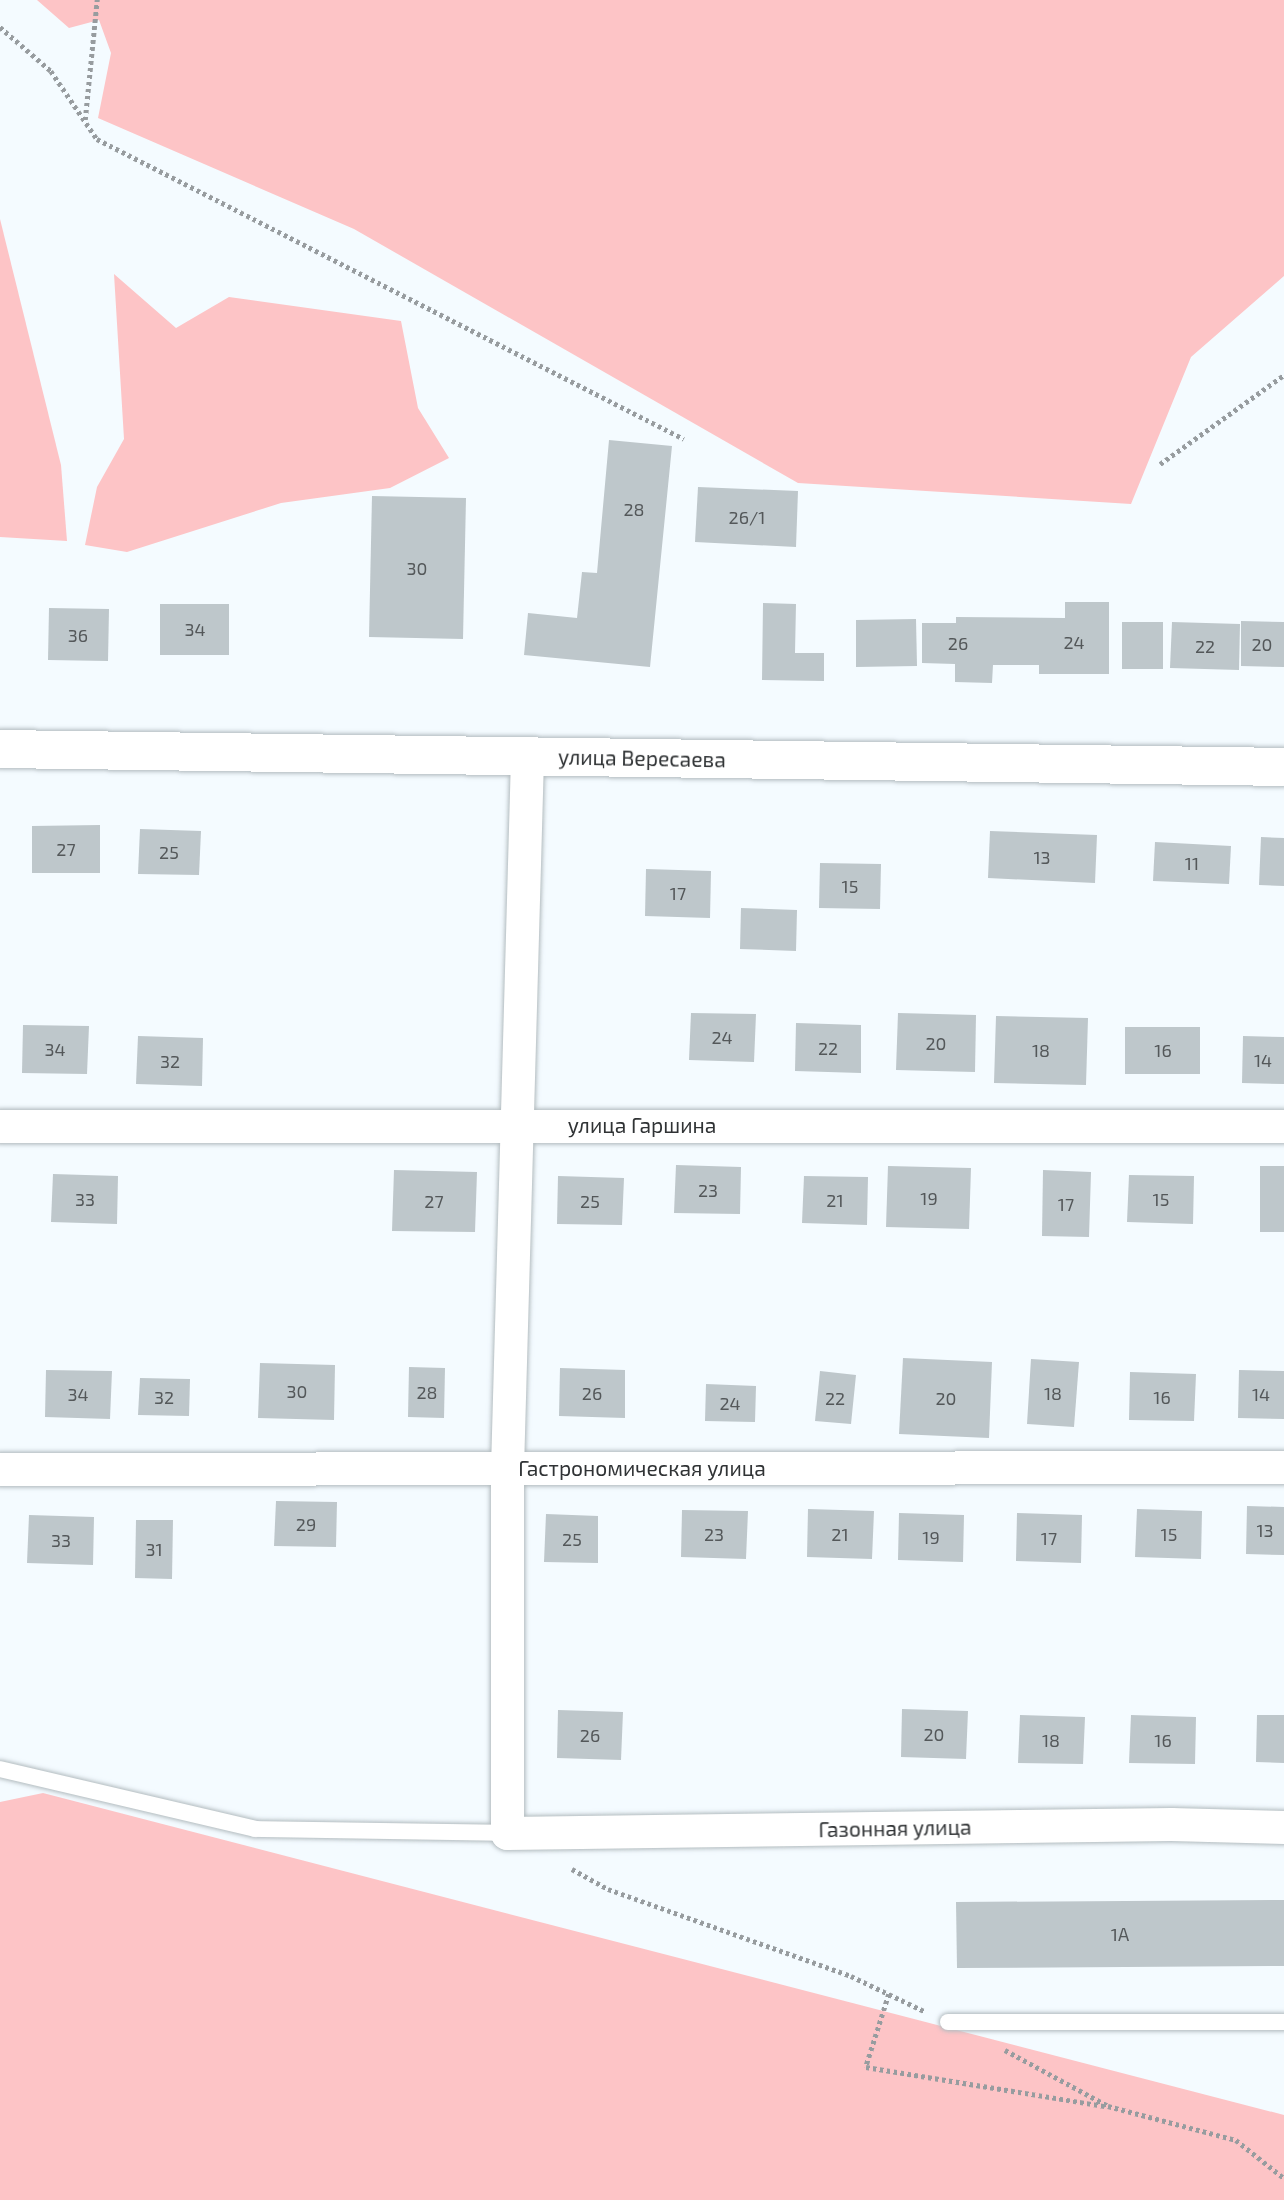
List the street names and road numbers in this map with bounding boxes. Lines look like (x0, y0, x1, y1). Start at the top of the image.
street label: улица Вересаева (558, 744, 726, 772)
street label: улица Гаршина (568, 1112, 716, 1138)
street label: Гастрономическая улица (518, 1455, 766, 1481)
street label: Газонная улица (818, 1814, 972, 1842)

